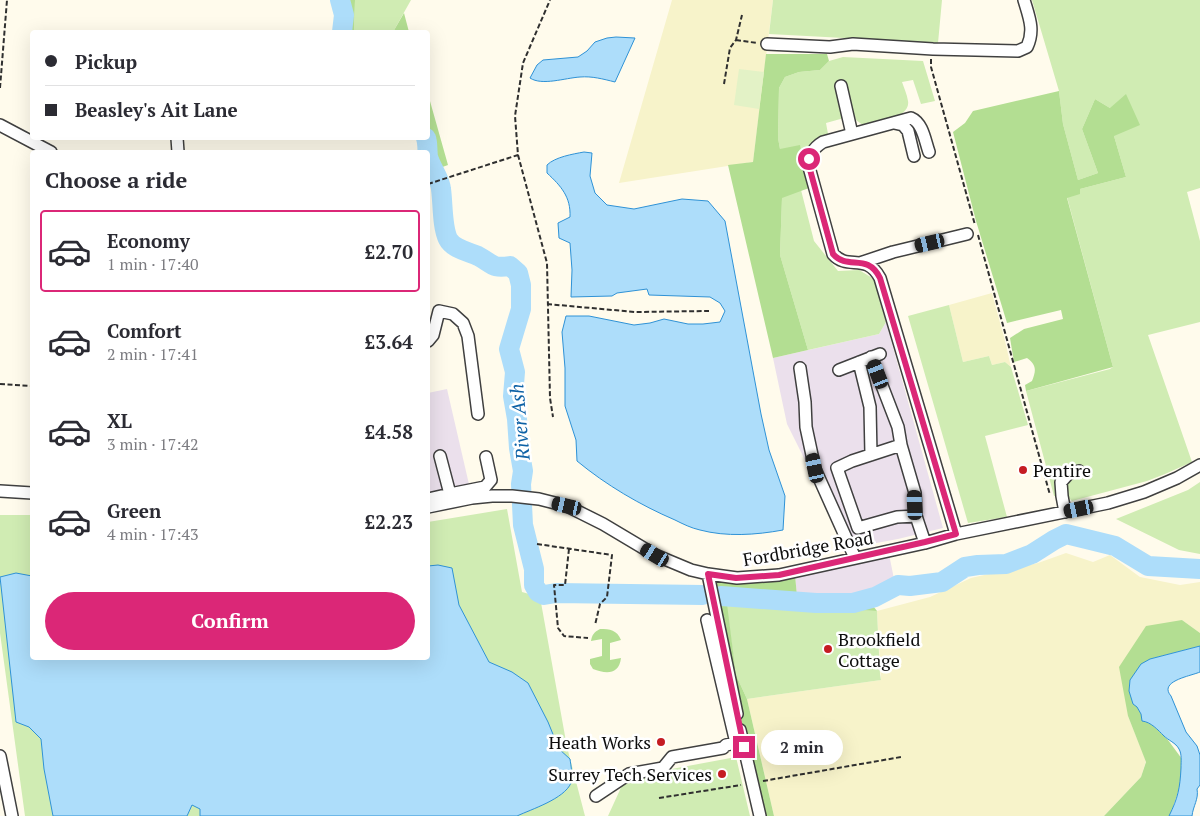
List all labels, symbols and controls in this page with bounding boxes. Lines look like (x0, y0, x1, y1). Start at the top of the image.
text: Pickup (75, 49, 137, 74)
text: Beasley's Ait Lane (75, 97, 238, 122)
route start (798, 148, 820, 170)
text: Choose a ride (45, 165, 187, 194)
text: Economy (107, 228, 190, 253)
icon: car (47, 229, 92, 274)
car (913, 232, 946, 254)
text: £2.70 (364, 239, 413, 264)
text: 1 min · 17:40 (107, 253, 199, 275)
text: Comfort (107, 318, 182, 343)
icon: car (47, 319, 92, 364)
text: £3.64 (364, 329, 413, 354)
text: 2 min · 17:41 (107, 343, 199, 365)
car (865, 357, 890, 391)
water label: River Ash (503, 383, 535, 462)
text: XL (107, 408, 132, 433)
icon: car (47, 409, 92, 454)
text: £4.58 (364, 419, 413, 444)
text: 3 min · 17:42 (107, 433, 199, 455)
car (804, 452, 825, 484)
place label: Pentire (1033, 458, 1091, 482)
marker: Pentire (1017, 464, 1029, 476)
car (906, 490, 923, 520)
car (550, 495, 583, 517)
text: Green (107, 498, 161, 523)
icon: car (47, 499, 92, 544)
car (1062, 499, 1095, 519)
text: £2.23 (364, 509, 413, 534)
text: 4 min · 17:43 (107, 523, 199, 545)
street label: Fordbridge Road (741, 525, 875, 571)
car (638, 541, 671, 569)
button: Confirm (45, 592, 415, 650)
place label: Brookfield Cottage (838, 627, 920, 672)
marker: Brookfield Cottage (822, 643, 834, 655)
place label: Heath Works (549, 730, 651, 754)
callout: 2 min (762, 730, 844, 764)
marker: Heath Works (655, 736, 667, 748)
route end (733, 736, 755, 758)
text: 2 min (780, 736, 824, 758)
place label: Surrey Tech Services (548, 762, 712, 786)
marker: Surrey Tech Services (716, 768, 728, 780)

